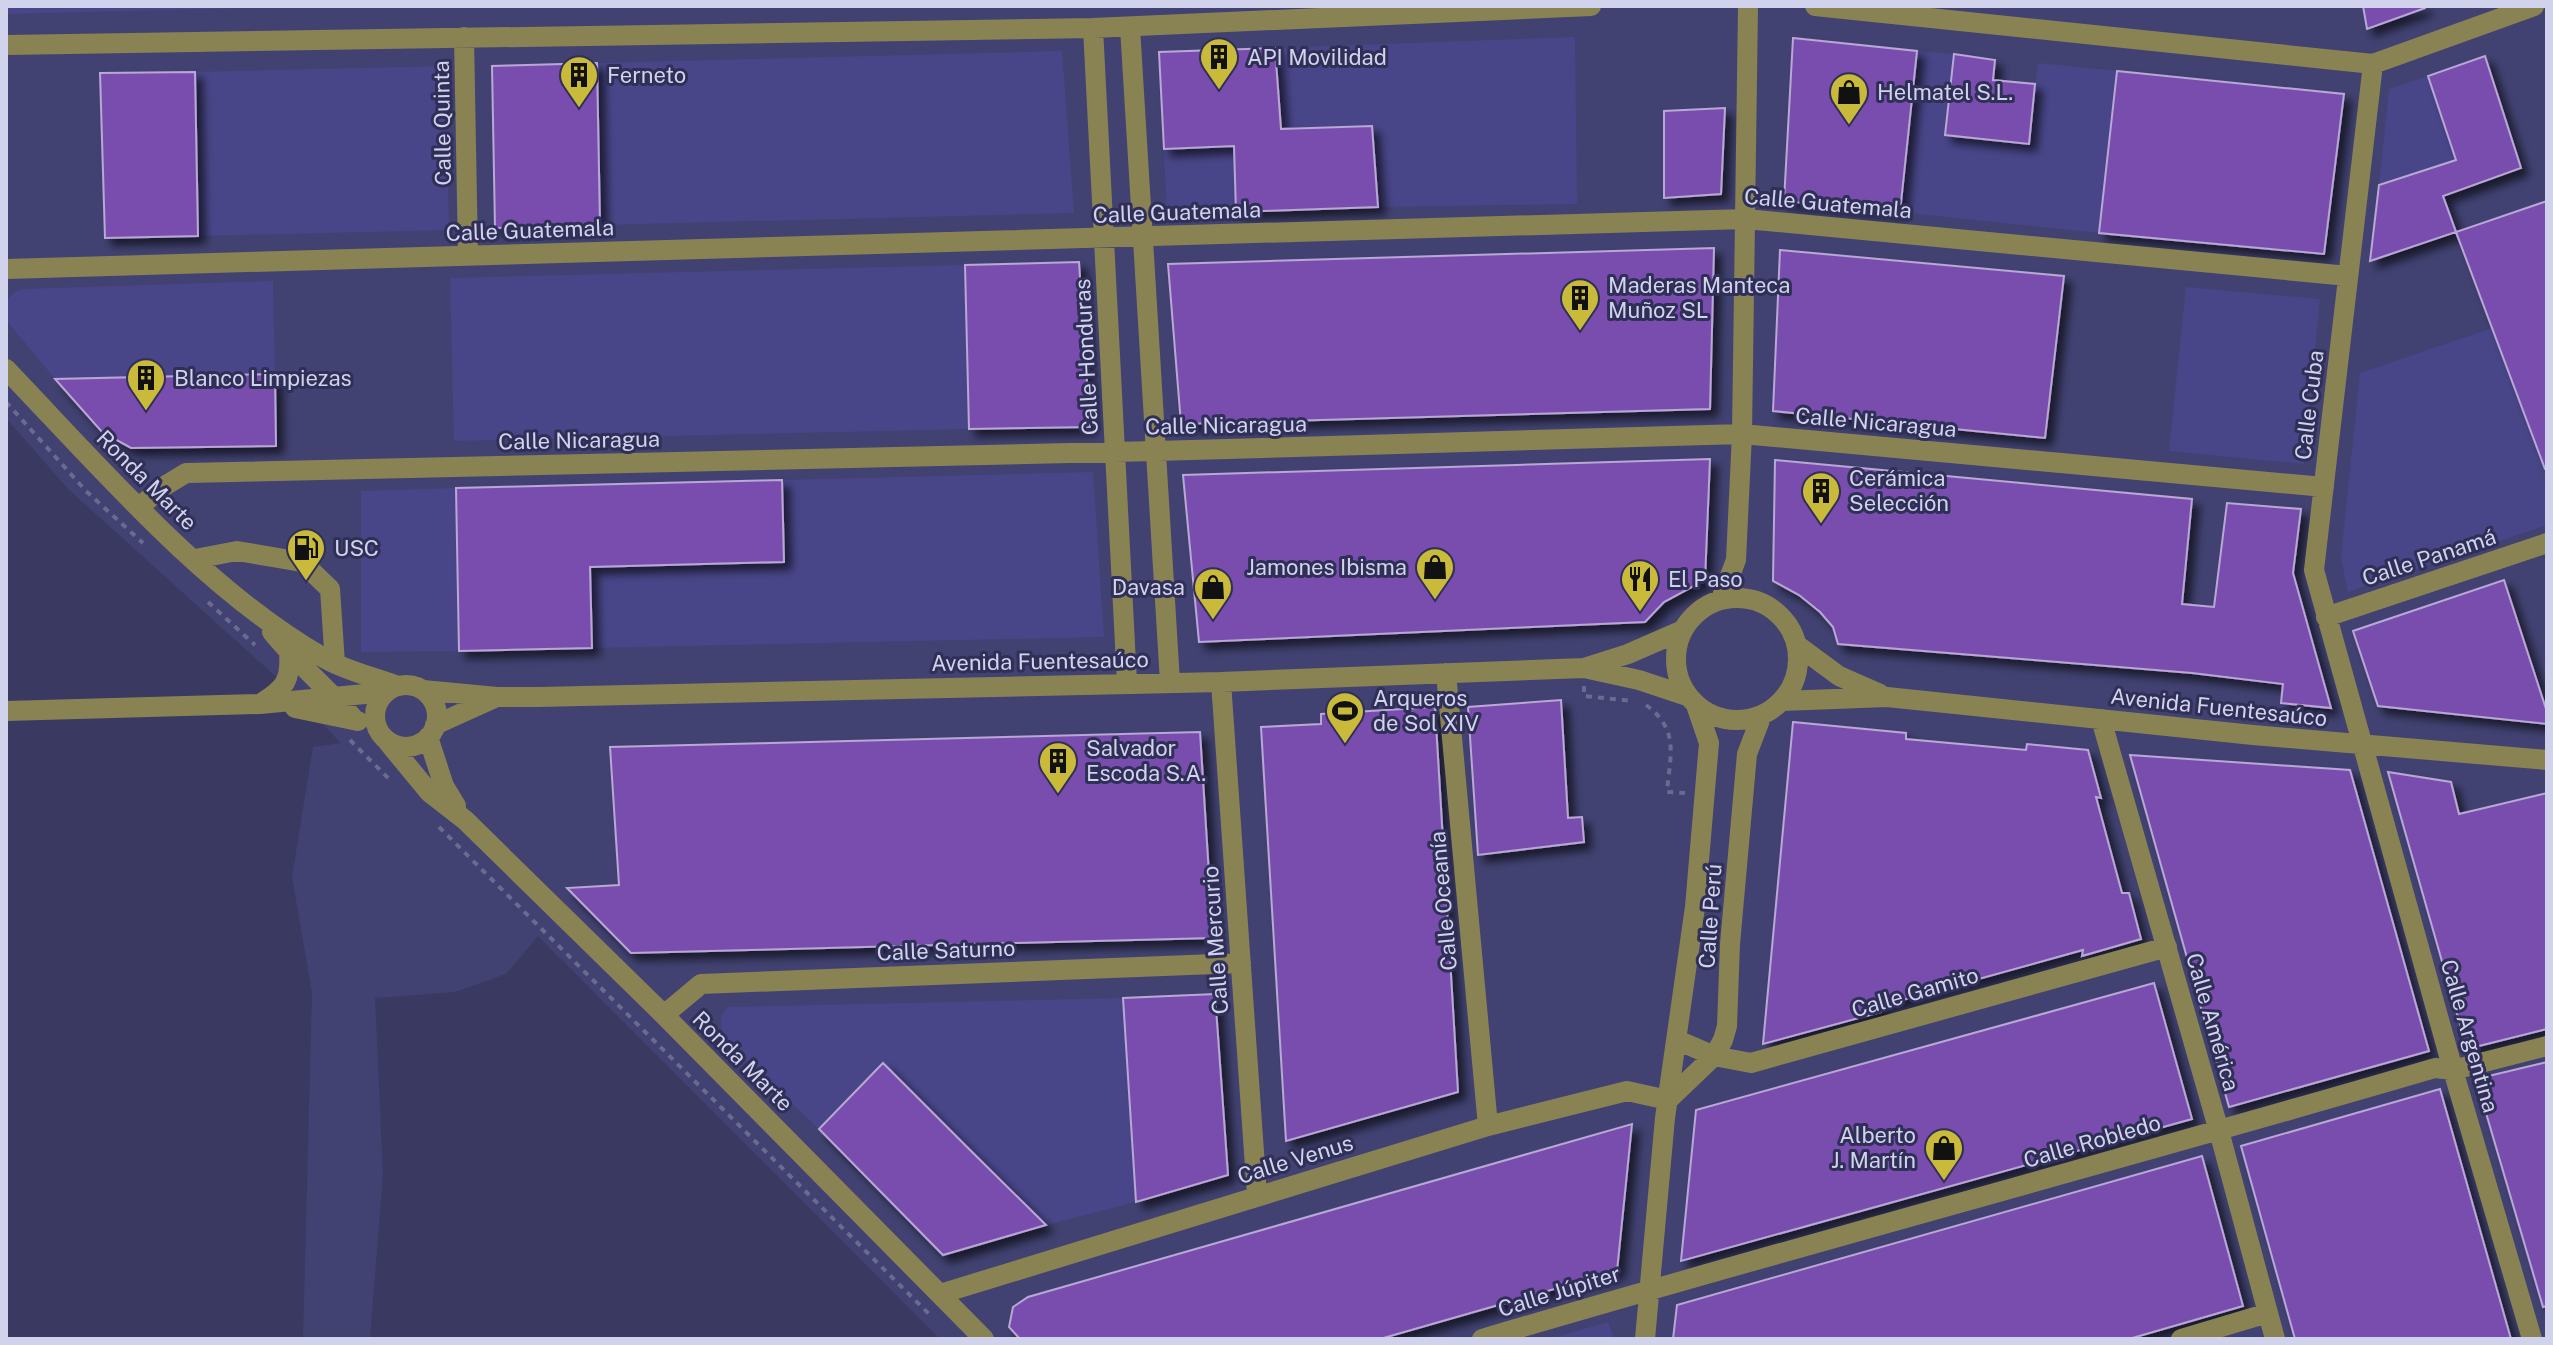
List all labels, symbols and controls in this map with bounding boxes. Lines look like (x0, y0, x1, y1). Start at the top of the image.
building icon: API Movilidad (1198, 36, 1240, 91)
place label: API Movilidad (1247, 44, 1387, 70)
building icon: Ferneto (558, 54, 600, 109)
street label: Calle Quinta (428, 60, 456, 186)
place label: Ferneto (607, 62, 686, 88)
shop icon: Helmatel S.L. (1828, 71, 1870, 126)
place label: Helmatel S.L. (1877, 79, 2013, 105)
street label: Calle Guatemala (1743, 183, 1913, 223)
street label: Calle Guatemala (1092, 196, 1262, 228)
street label: Calle Guatemala (445, 214, 615, 246)
place label: Maderas Manteca Muñoz SL (1608, 272, 1790, 323)
building icon: Maderas Manteca Muñoz SL (1559, 277, 1601, 332)
street label: Calle Honduras (1069, 278, 1103, 436)
street label: Calle Cuba (2289, 349, 2329, 461)
building icon: Blanco Limpiezas (125, 357, 167, 412)
place label: Blanco Limpiezas (174, 365, 352, 391)
street label: Calle Nicaragua (1794, 402, 1958, 442)
street label: Calle Nicaragua (1145, 411, 1307, 439)
street label: Ronda Marte (92, 425, 202, 535)
street label: Calle Nicaragua (498, 426, 660, 454)
place label: Cerámica Selección (1849, 465, 1949, 516)
building icon: Cerámica Selección (1800, 470, 1842, 525)
street label: Calle Panamá (2359, 523, 2499, 591)
fuel station icon: USC (285, 527, 327, 582)
place label: USC (334, 535, 379, 561)
shop icon: Jamones Ibisma (1414, 546, 1456, 601)
place label: Jamones Ibisma (1246, 554, 1407, 580)
restaurant icon: El Paso (1619, 558, 1661, 613)
shop icon: Davasa (1192, 566, 1234, 621)
place label: El Paso (1668, 566, 1743, 592)
place label: Davasa (1112, 574, 1185, 600)
street label: Avenida Fuentesaúco (931, 646, 1149, 676)
street label: Avenida Fuentesaúco (2109, 683, 2329, 731)
place label: Arqueros de Sol XIV (1373, 685, 1479, 736)
sports icon: Arqueros de Sol XIV (1324, 690, 1366, 745)
place label: Salvador Escoda S.A. (1086, 735, 1206, 786)
building icon: Salvador Escoda S.A. (1037, 740, 1079, 795)
street label: Calle Oceanía (1424, 830, 1462, 972)
street label: Calle Perú (1693, 863, 1727, 969)
street label: Calle Mercurio (1197, 865, 1233, 1015)
street label: Calle Saturno (876, 935, 1016, 965)
street label: Calle América (2181, 950, 2245, 1094)
street label: Calle Argentina (2436, 956, 2504, 1116)
street label: Calle Gamito (1849, 961, 1981, 1023)
street label: Ronda Marte (688, 1006, 798, 1116)
street label: Calle Robledo (2020, 1109, 2164, 1173)
place label: Alberto J. Martín (1831, 1122, 1916, 1173)
shop icon: Alberto J. Martín (1923, 1127, 1965, 1182)
street label: Calle Venus (1234, 1129, 1356, 1189)
street label: Calle Júpiter (1495, 1260, 1623, 1322)

